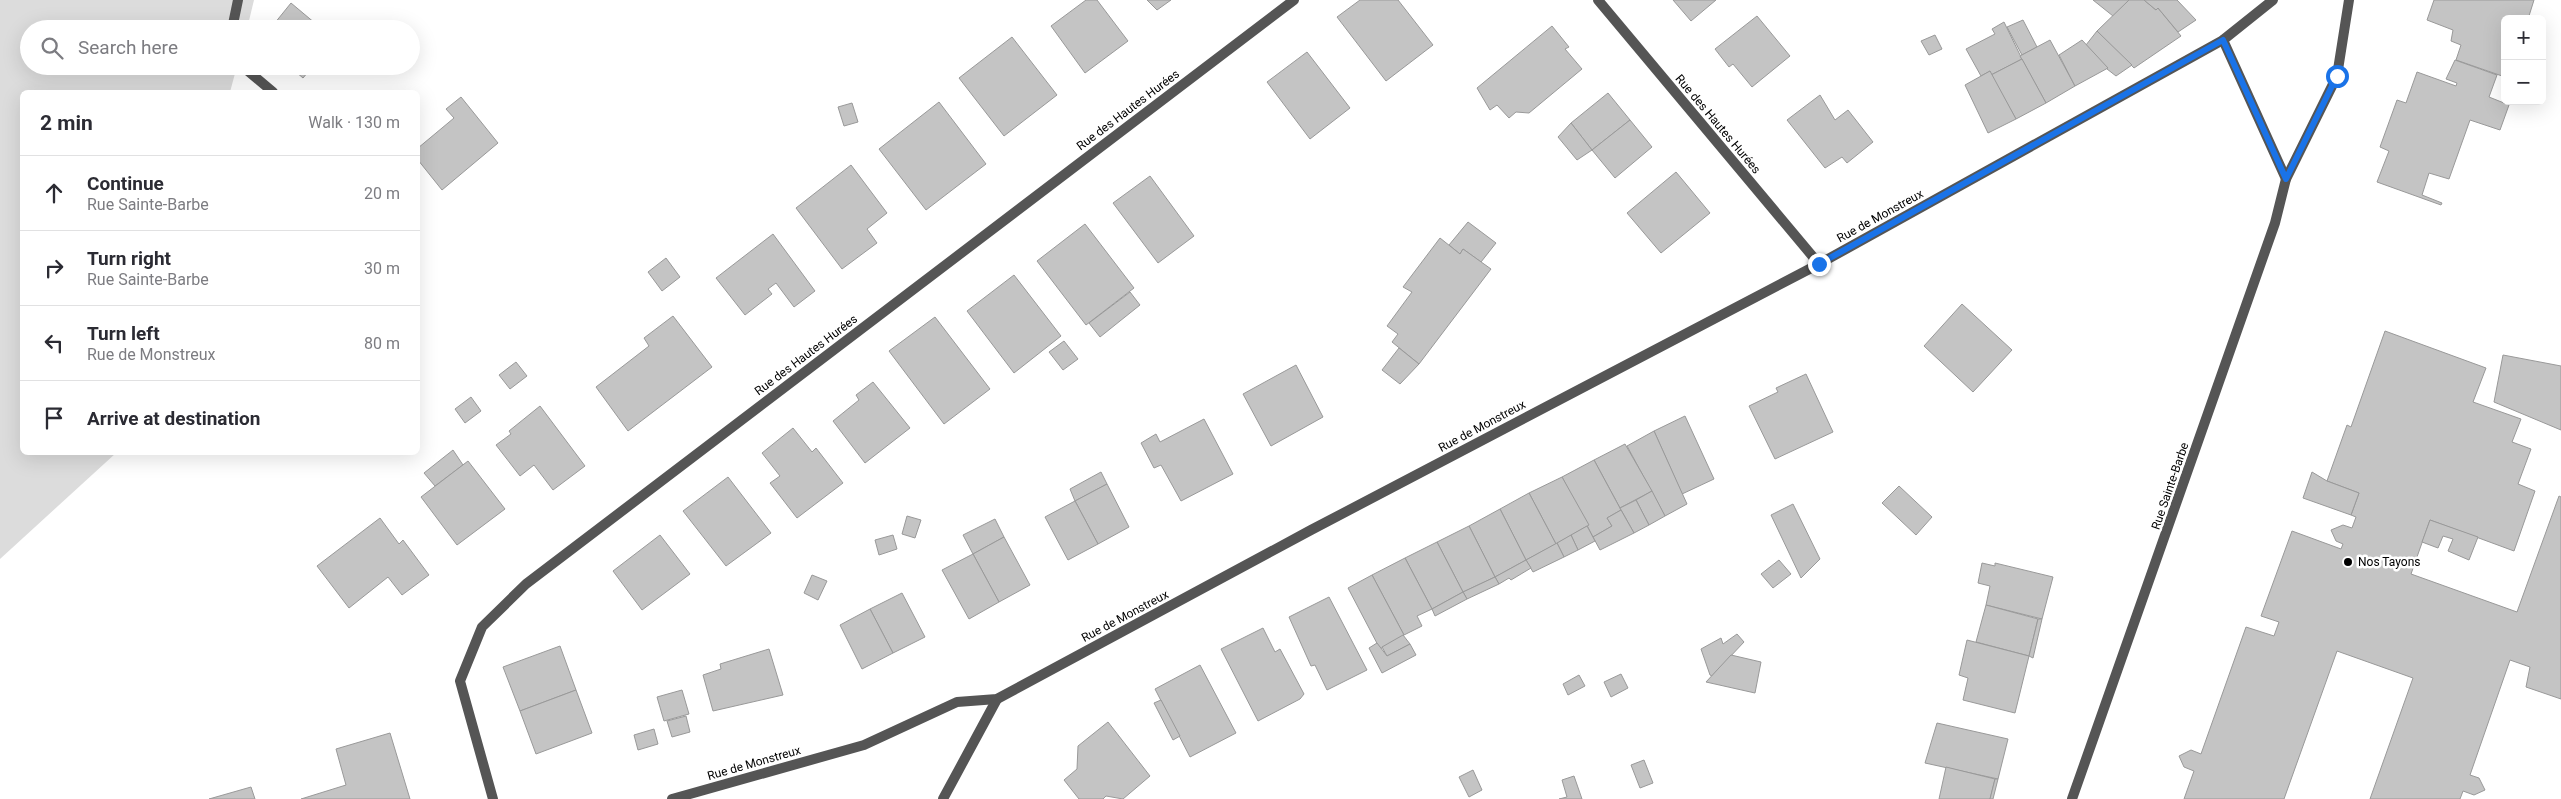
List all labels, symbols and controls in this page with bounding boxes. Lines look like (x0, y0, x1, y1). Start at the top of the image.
map controls (2501, 15, 2546, 105)
button: + (2501, 15, 2546, 60)
search box (20, 20, 420, 75)
icon: search (38, 34, 66, 62)
text: Search here (78, 36, 178, 59)
button: − (2501, 60, 2546, 105)
route start (2326, 65, 2349, 88)
street label: Rue des Hautes Hurées (1074, 67, 1182, 153)
street label: Rue des Hautes Hurées (1673, 72, 1763, 176)
text: 2 min (40, 111, 93, 135)
text: Walk · 130 m (308, 113, 400, 132)
text: Continue (87, 172, 164, 195)
icon: ahead (40, 179, 68, 207)
text: 20 m (364, 184, 400, 203)
street label: Rue de Monstreux (1834, 186, 1926, 245)
text: Rue Sainte-Barbe (87, 195, 209, 214)
text: Turn right (87, 247, 171, 270)
route end (1808, 253, 1831, 276)
icon: right (40, 254, 68, 282)
text: 30 m (364, 259, 400, 278)
text: Rue Sainte-Barbe (87, 270, 209, 289)
street label: Rue des Hautes Hurées (752, 312, 860, 398)
text: Turn left (87, 322, 160, 345)
icon: left (40, 329, 68, 357)
text: 80 m (364, 334, 400, 353)
text: Rue de Monstreux (87, 345, 216, 364)
street label: Rue de Monstreux (1436, 397, 1528, 455)
icon: arrive (40, 404, 68, 432)
text: Arrive at destination (87, 407, 260, 430)
street label: Rue Sainte-Barbe (2149, 441, 2191, 531)
place label: Nos Tayons (2358, 555, 2421, 569)
marker: Nos Tayons (2342, 556, 2354, 568)
street label: Rue de Monstreux (1079, 587, 1171, 645)
street label: Rue de Monstreux (706, 743, 802, 783)

